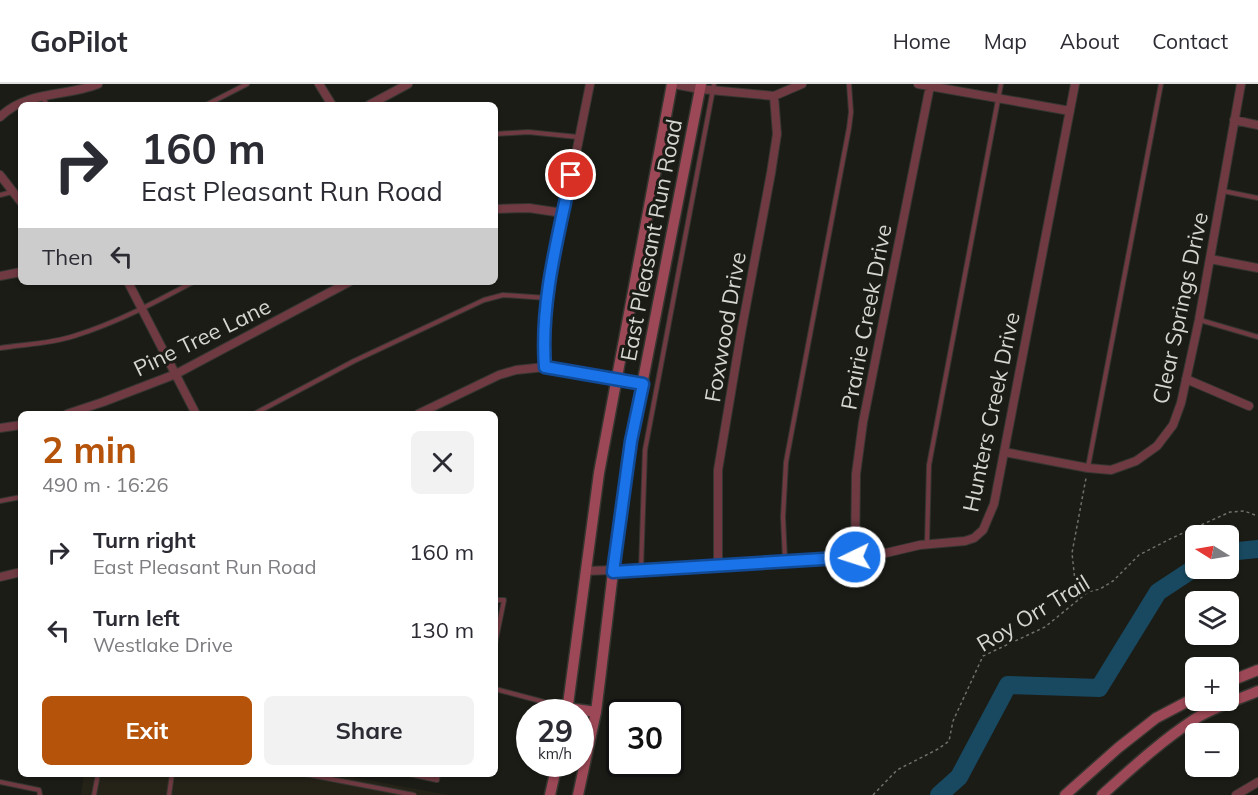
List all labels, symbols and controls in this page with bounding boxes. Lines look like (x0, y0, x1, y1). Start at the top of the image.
text: GoPilot (30, 24, 128, 59)
text: Home (893, 28, 951, 54)
text: Map (984, 28, 1027, 54)
text: About (1060, 28, 1119, 54)
text: Contact (1152, 28, 1228, 54)
street label: East Pleasant Run Road (614, 117, 688, 363)
text: 160 m (141, 122, 266, 175)
icon: right (42, 126, 120, 204)
pin (545, 149, 596, 200)
icon: arrive (554, 158, 587, 191)
text: East Pleasant Run Road (141, 174, 443, 208)
street label: Clear Springs Drive (1146, 210, 1214, 406)
street label: Prairie Creek Drive (834, 222, 898, 412)
icon: left (105, 240, 138, 273)
text: Then (42, 243, 93, 271)
street label: Foxwood Drive (698, 250, 752, 404)
street label: Pine Tree Lane (129, 292, 275, 382)
street label: Hunters Creek Drive (956, 310, 1026, 514)
text: 2 min (42, 427, 137, 472)
button: close (411, 431, 474, 494)
text: 490 m · 16:26 (42, 472, 168, 497)
position arrow (823, 525, 887, 589)
north arrow (1185, 525, 1239, 579)
map controls (1185, 525, 1239, 777)
text: Turn right (93, 526, 196, 554)
icon: right (42, 536, 75, 569)
text: 160 m (409, 538, 474, 566)
text: East Pleasant Run Road (93, 554, 317, 579)
street label: Roy Orr Trail (972, 568, 1094, 658)
button: layers (1185, 591, 1239, 645)
text: Turn left (93, 604, 180, 632)
icon: left (42, 614, 75, 647)
text: 130 m (409, 616, 474, 644)
text: Westlake Drive (93, 632, 233, 657)
button: + (1185, 657, 1239, 711)
button: Exit (42, 696, 252, 765)
button: Share (264, 696, 474, 765)
speed limit sign: 30 (606, 699, 684, 777)
text: 29 (537, 712, 573, 750)
button: − (1185, 723, 1239, 777)
text: km/h (538, 744, 572, 763)

